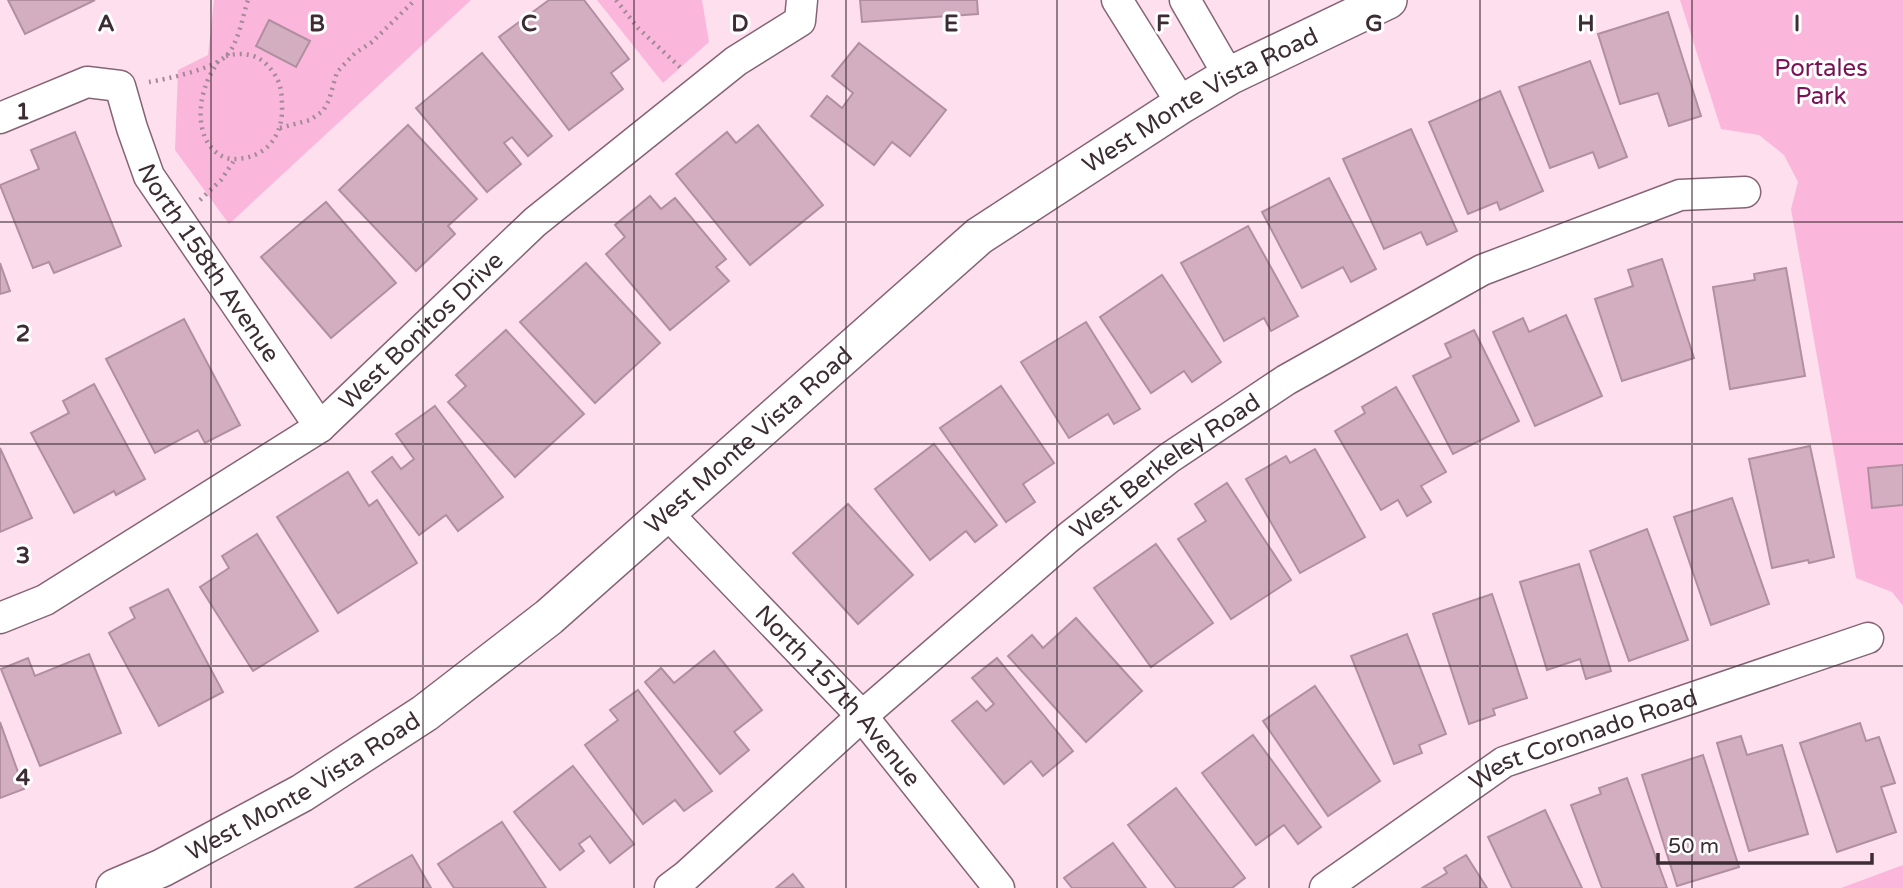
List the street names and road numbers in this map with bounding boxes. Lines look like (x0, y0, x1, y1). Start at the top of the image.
street label: West Monte Vista Road (1077, 21, 1323, 179)
street label: North 158th Avenue (131, 160, 286, 368)
street label: West Bonitos Drive (333, 246, 509, 416)
street label: West Monte Vista Road (639, 341, 858, 540)
street label: West Berkeley Road (1064, 387, 1265, 545)
street label: North 157th Avenue (749, 599, 927, 792)
street label: West Coronado Road (1464, 683, 1701, 796)
street label: West Monte Vista Road (181, 706, 425, 867)

